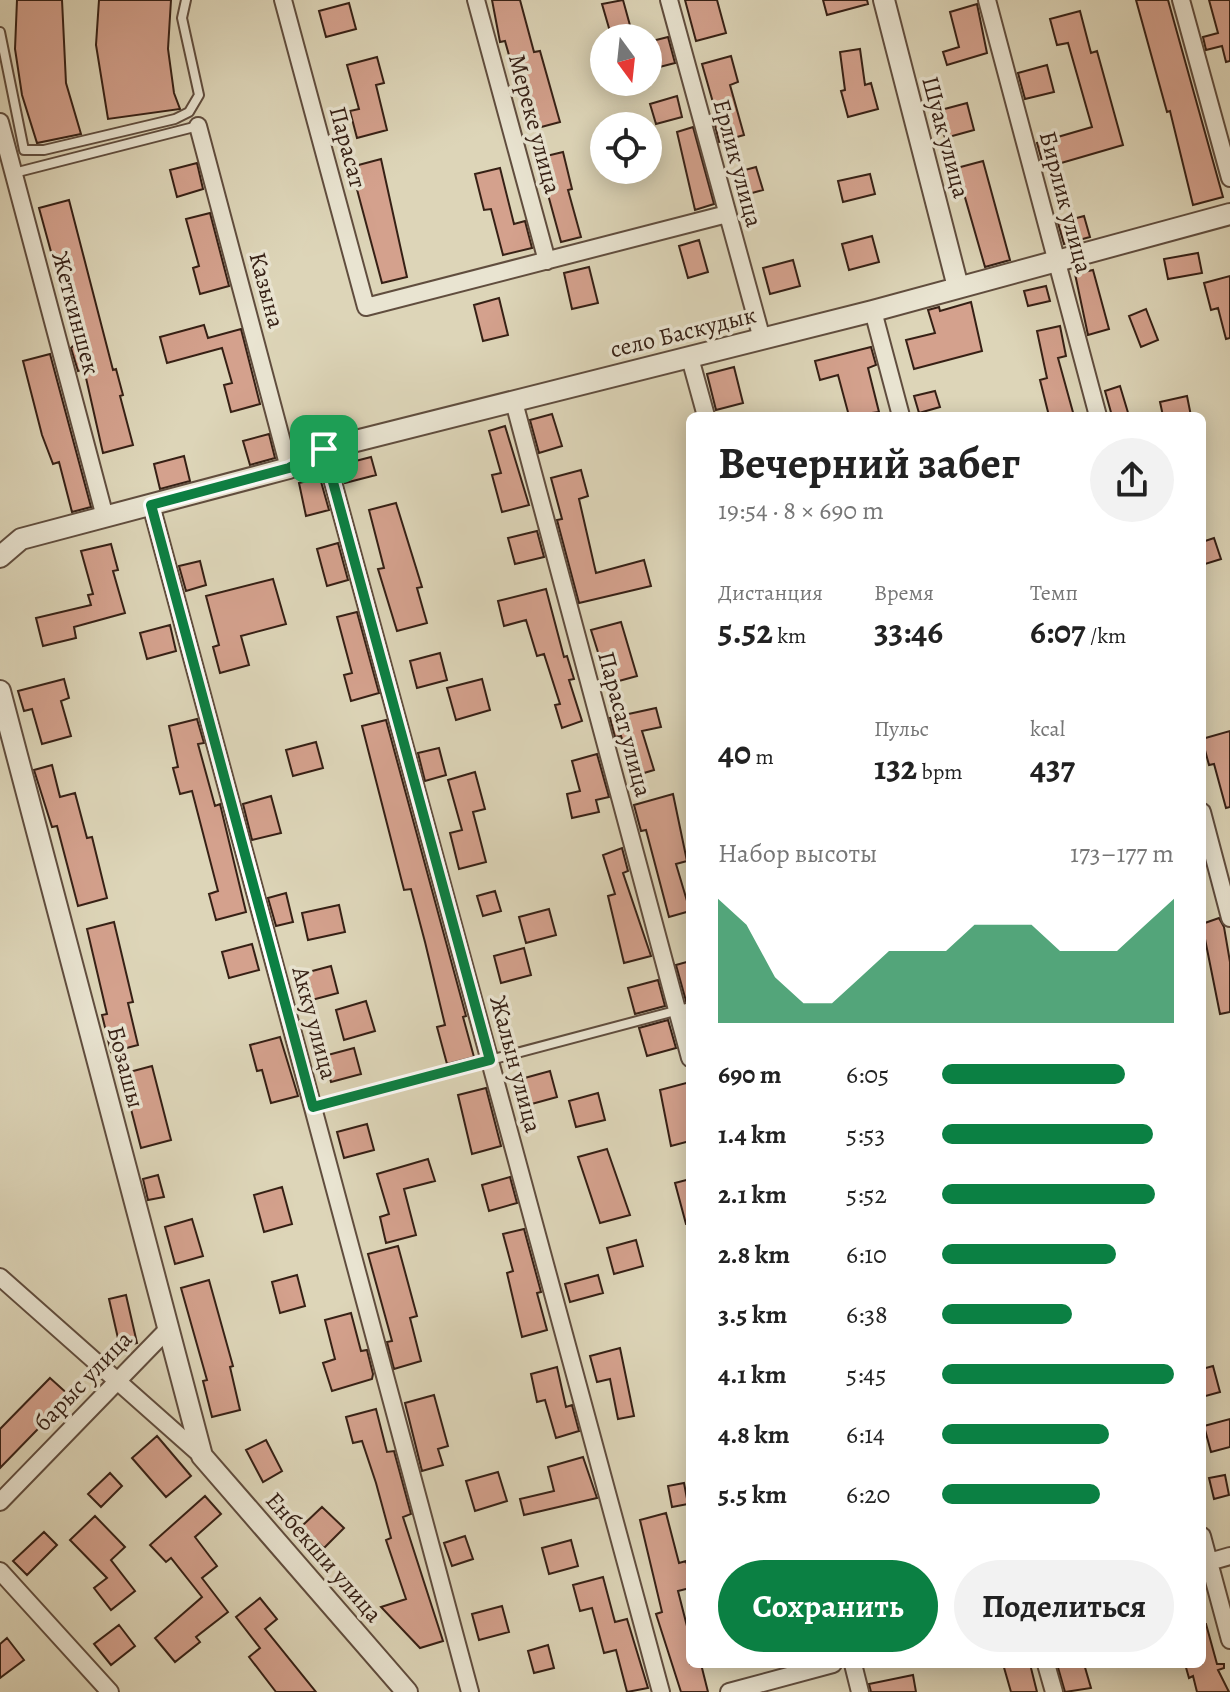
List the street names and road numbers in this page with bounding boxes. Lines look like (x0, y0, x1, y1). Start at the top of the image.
street label: Мереке улица (501, 51, 569, 197)
street label: Шуак улица (914, 73, 978, 201)
street label: Ерлик улица (706, 95, 770, 231)
street label: Парасат (322, 103, 374, 192)
street label: Бирлик улица (1032, 128, 1100, 276)
street label: Жеткиншек (44, 248, 108, 378)
street label: Казына (242, 248, 292, 332)
street label: село Баскудык (607, 298, 759, 366)
street label: Парасат улица (590, 648, 660, 800)
street label: Акку улица (284, 962, 345, 1083)
street label: Жалын улица (482, 992, 550, 1136)
street label: Бозашы (100, 1023, 152, 1111)
street label: барыс улица (27, 1324, 139, 1438)
street label: Енбекши улица (258, 1485, 390, 1629)

